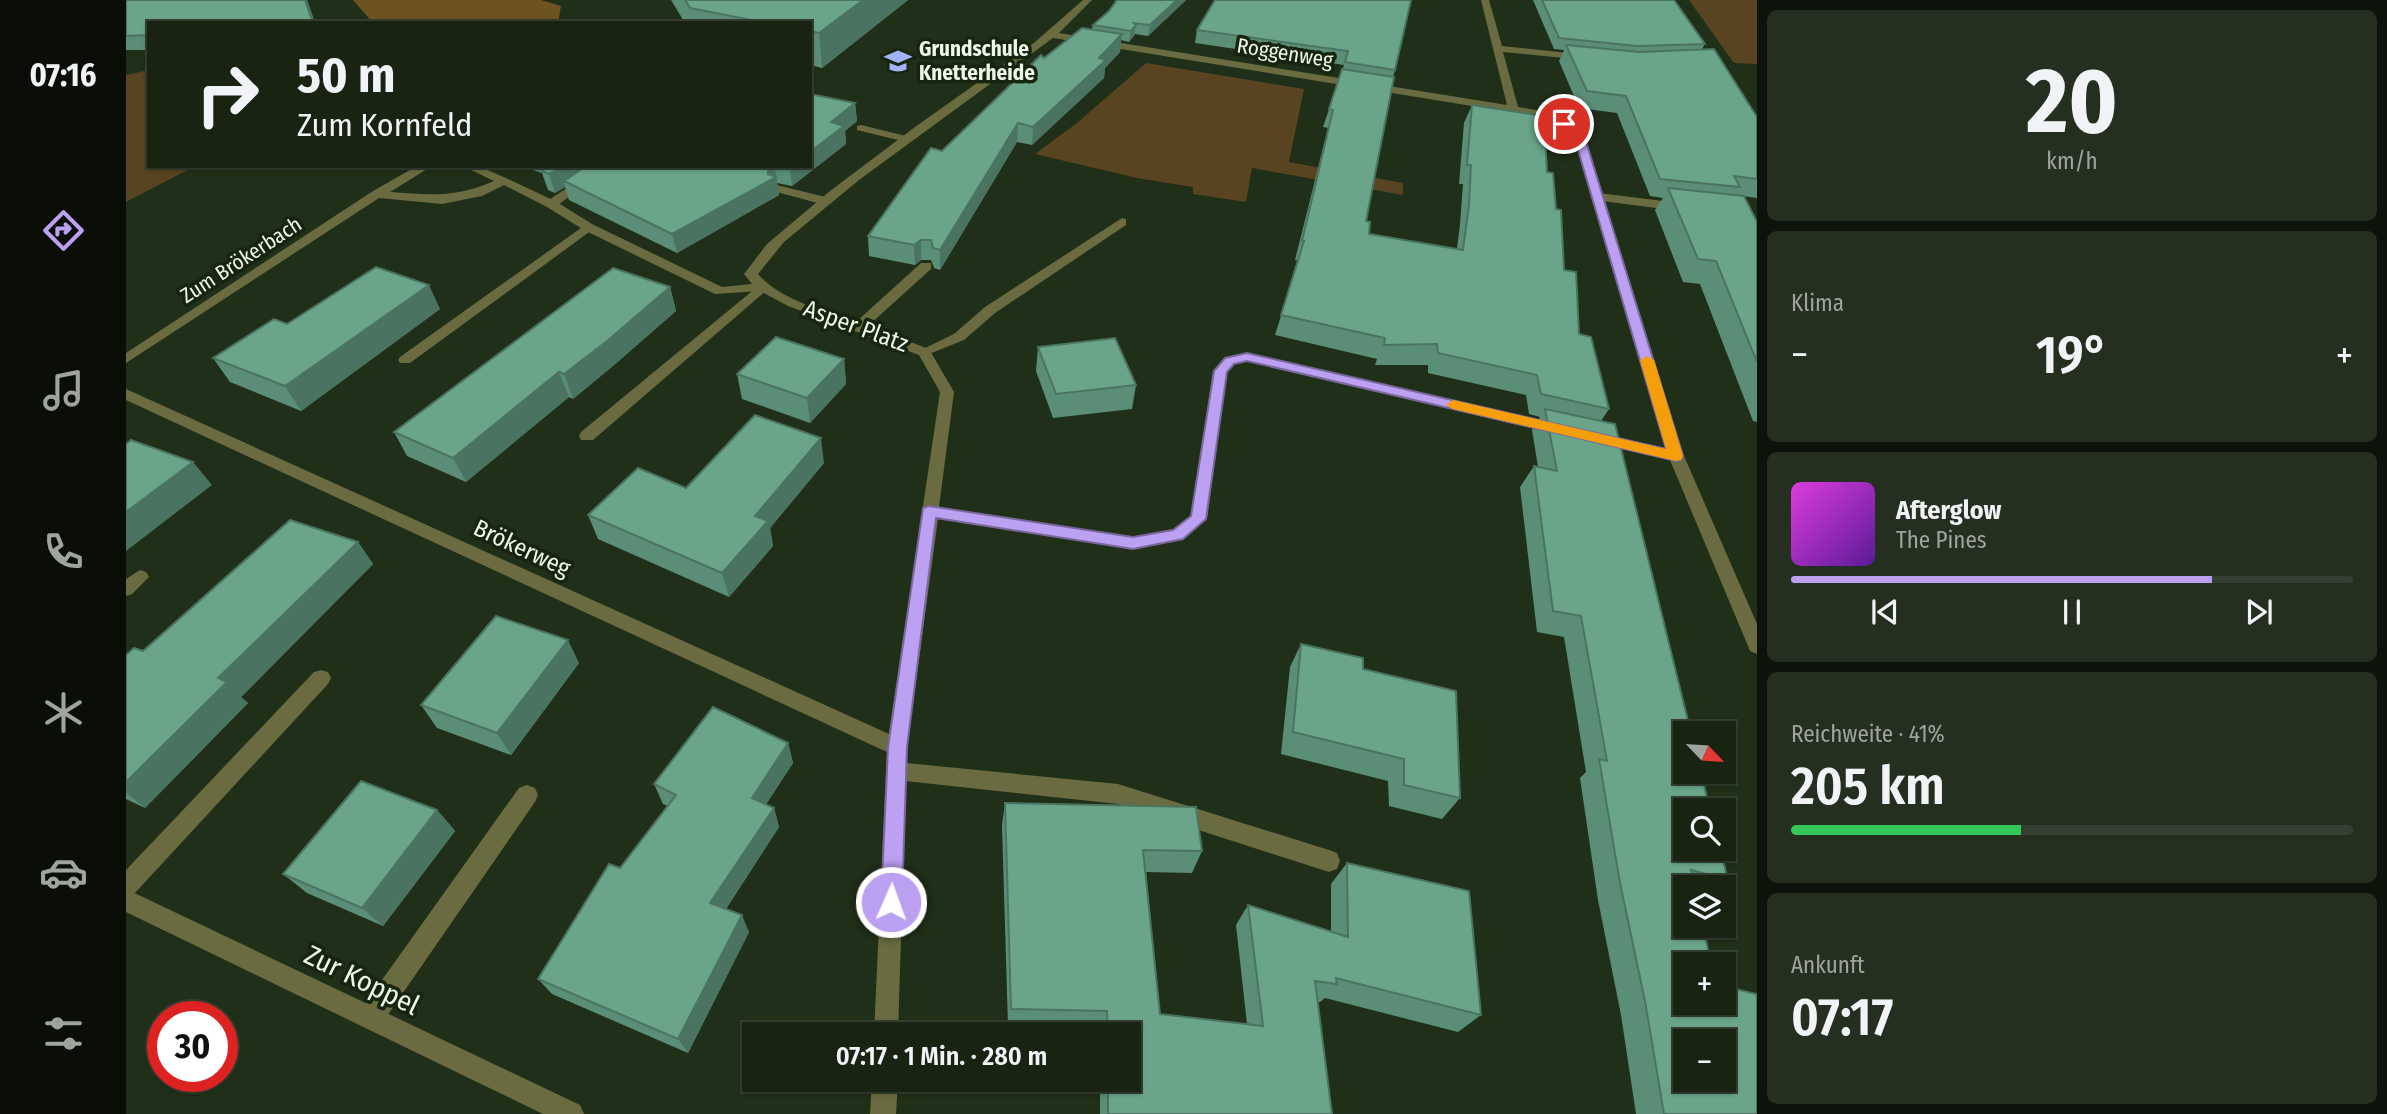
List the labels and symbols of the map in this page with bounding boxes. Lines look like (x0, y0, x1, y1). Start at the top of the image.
street label: Roggenweg (1235, 33, 1335, 73)
place label: Grundschule Knetterheide (919, 36, 1035, 86)
school or university icon: Grundschule Knetterheide (883, 46, 913, 76)
pin (1534, 94, 1594, 154)
street label: Zum Brökerbach (175, 211, 307, 309)
street label: Asper Platz (800, 294, 912, 358)
street label: Brökerweg (469, 513, 575, 583)
north arrow (1673, 721, 1736, 784)
position arrow (854, 865, 928, 939)
street label: Zur Koppel (299, 938, 425, 1022)
speed limit sign: 30 (147, 1001, 238, 1092)

